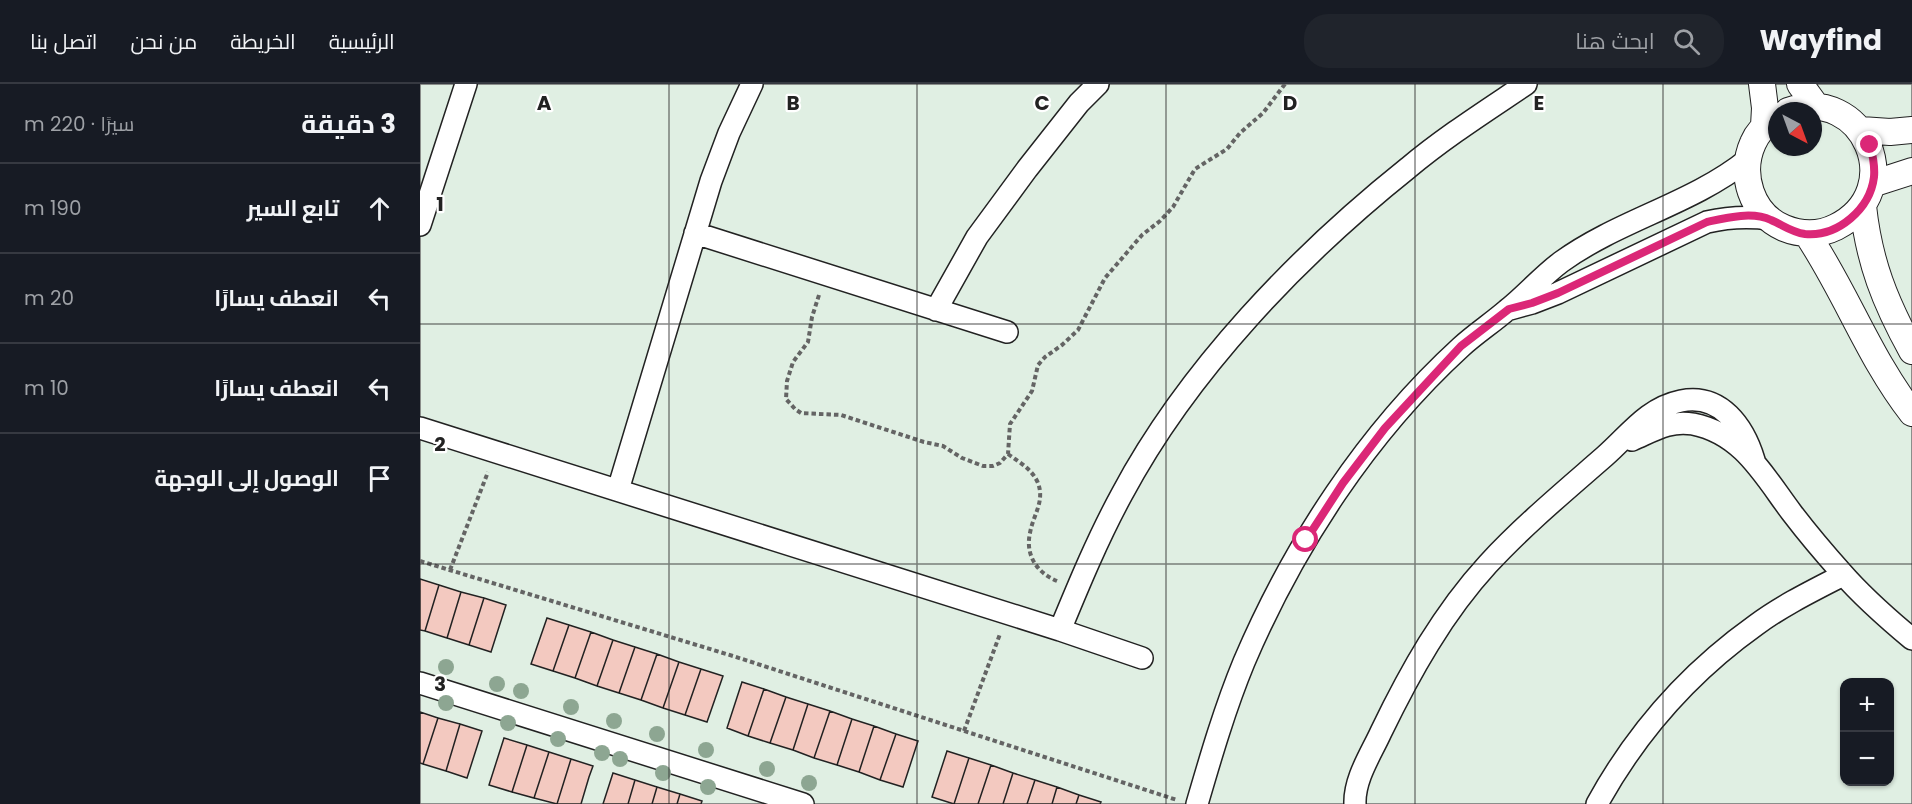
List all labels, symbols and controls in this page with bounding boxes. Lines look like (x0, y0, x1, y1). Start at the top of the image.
search box (1304, 14, 1724, 68)
text: Wayfind (1760, 21, 1882, 60)
icon: search (1670, 25, 1703, 58)
text: ابحث هنا (1575, 26, 1655, 57)
text: اتصل بنا (30, 27, 97, 56)
text: من نحن (130, 27, 197, 56)
text: الخريطة (230, 27, 296, 56)
text: الرئيسية (329, 27, 395, 56)
text: A (537, 89, 552, 117)
text: B (786, 89, 800, 117)
text: C (1034, 89, 1050, 117)
text: D (1283, 89, 1297, 117)
text: E (1534, 89, 1544, 117)
north arrow (1768, 102, 1822, 156)
text: 3 دقيقة (301, 106, 396, 142)
text: سيرًا · 220 m (24, 110, 134, 138)
route end (1856, 131, 1882, 157)
text: 1 (436, 190, 444, 218)
icon: ahead (363, 192, 396, 225)
text: تابع السير (247, 193, 339, 224)
text: 190 m (24, 194, 82, 222)
icon: left (363, 282, 396, 315)
text: انعطف يسارًا (214, 283, 339, 314)
text: 20 m (24, 284, 74, 312)
icon: left (363, 372, 396, 405)
text: انعطف يسارًا (214, 373, 339, 404)
text: 10 m (24, 374, 69, 402)
text: 2 (434, 430, 446, 458)
icon: arrive (363, 462, 396, 495)
text: الوصول إلى الوجهة (154, 463, 339, 494)
route start (1292, 526, 1318, 552)
text: 3 (434, 670, 446, 698)
map controls (1840, 678, 1894, 786)
button: + (1840, 678, 1894, 732)
button: − (1840, 732, 1894, 786)

